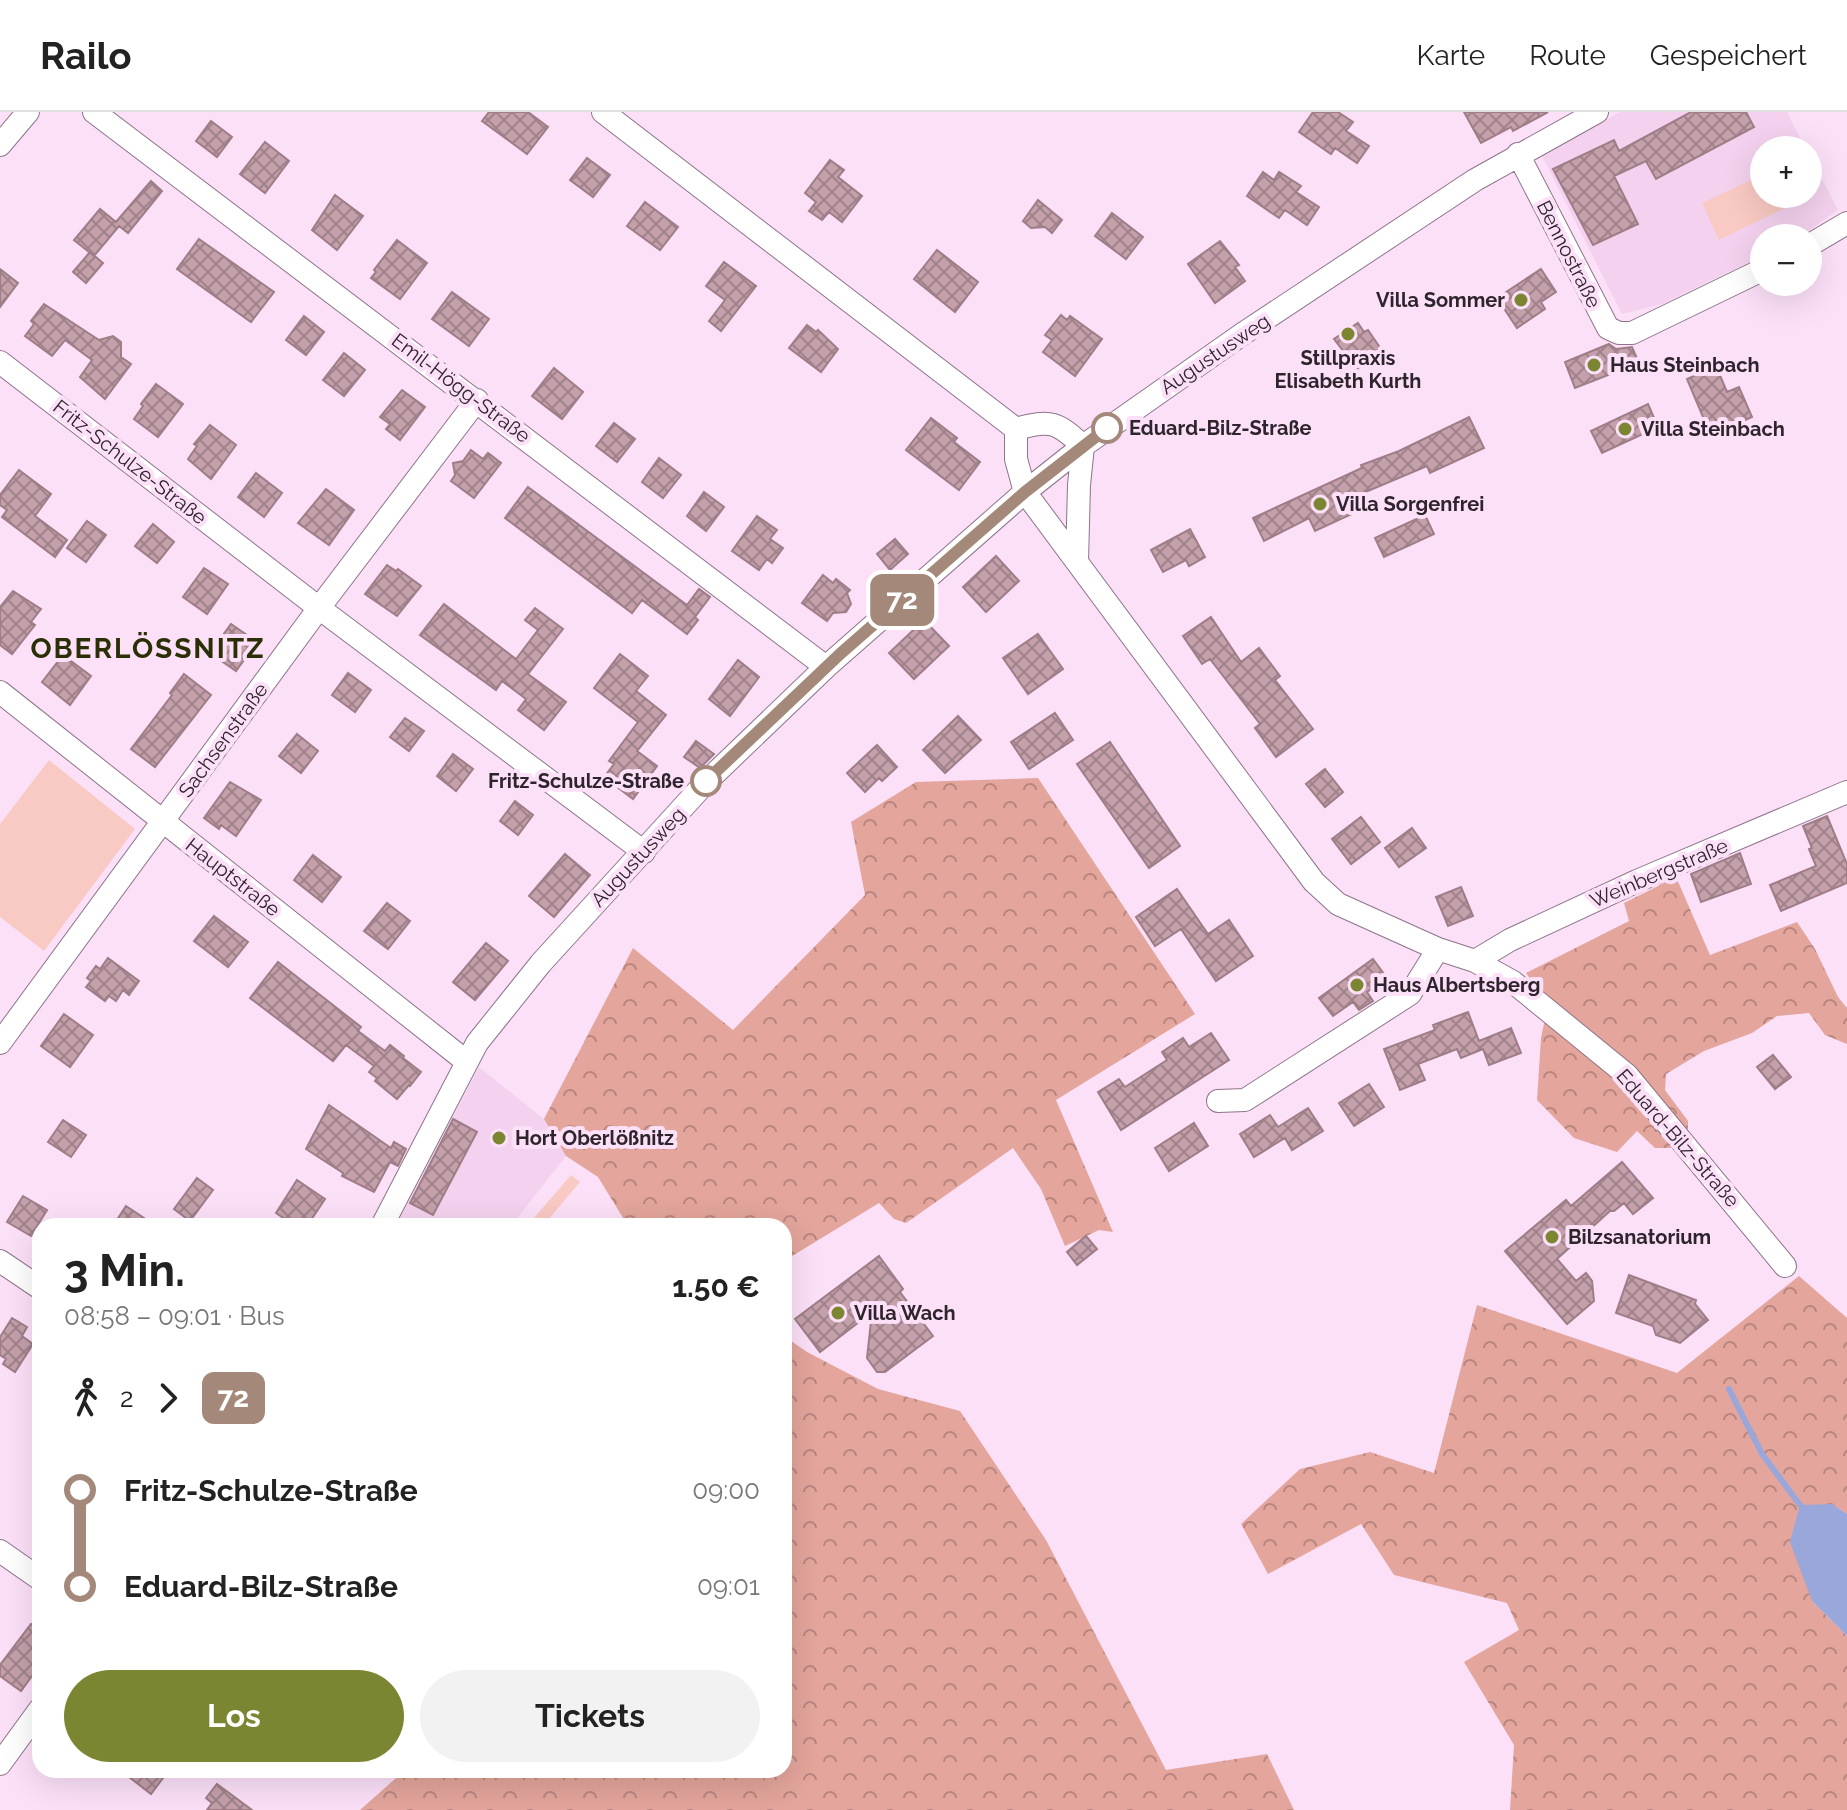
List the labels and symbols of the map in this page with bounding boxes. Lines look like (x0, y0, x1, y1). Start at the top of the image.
street label: Bennostraße (1532, 196, 1606, 312)
place label: Villa Sommer (1376, 288, 1505, 312)
marker: Villa Sommer (1512, 291, 1530, 309)
street label: Augustusweg (1156, 309, 1274, 399)
marker: Stillpraxis Elisabeth Kurth (1339, 325, 1357, 343)
street label: Emil-Högg-Straße (387, 328, 535, 448)
place label: Stillpraxis Elisabeth Kurth (1275, 346, 1421, 393)
place label: Haus Steinbach (1610, 353, 1760, 377)
marker: Haus Steinbach (1585, 356, 1603, 374)
street label: Fritz-Schulze-Straße (48, 395, 212, 530)
marker: Eduard-Bilz-Straße (1092, 413, 1122, 443)
place label: Eduard-Bilz-Straße (1129, 416, 1312, 440)
place label: Villa Steinbach (1641, 417, 1785, 441)
marker: Villa Steinbach (1616, 420, 1634, 438)
place label: Villa Sorgenfrei (1336, 492, 1484, 516)
marker: Villa Sorgenfrei (1311, 495, 1329, 513)
line badge: 72 (866, 574, 938, 626)
district label: OBERLÖSSNITZ (30, 632, 266, 665)
street label: Sachsenstraße (173, 678, 273, 802)
marker: Fritz-Schulze-Straße (691, 766, 721, 796)
place label: Fritz-Schulze-Straße (488, 769, 684, 793)
street label: Augustusweg (586, 802, 690, 912)
street label: Hauptstraße (181, 833, 285, 921)
street label: Weinbergstraße (1586, 833, 1732, 913)
place label: Haus Albertsberg (1373, 973, 1540, 997)
marker: Haus Albertsberg (1348, 976, 1366, 994)
street label: Eduard-Bilz-Straße (1612, 1064, 1745, 1212)
place label: Hort Oberlößnitz (515, 1126, 674, 1150)
marker: Hort Oberlößnitz (490, 1129, 508, 1147)
place label: Bilzsanatorium (1568, 1225, 1711, 1249)
marker: Bilzsanatorium (1543, 1228, 1561, 1246)
place label: Villa Wach (854, 1301, 956, 1325)
marker: Villa Wach (829, 1304, 847, 1322)

